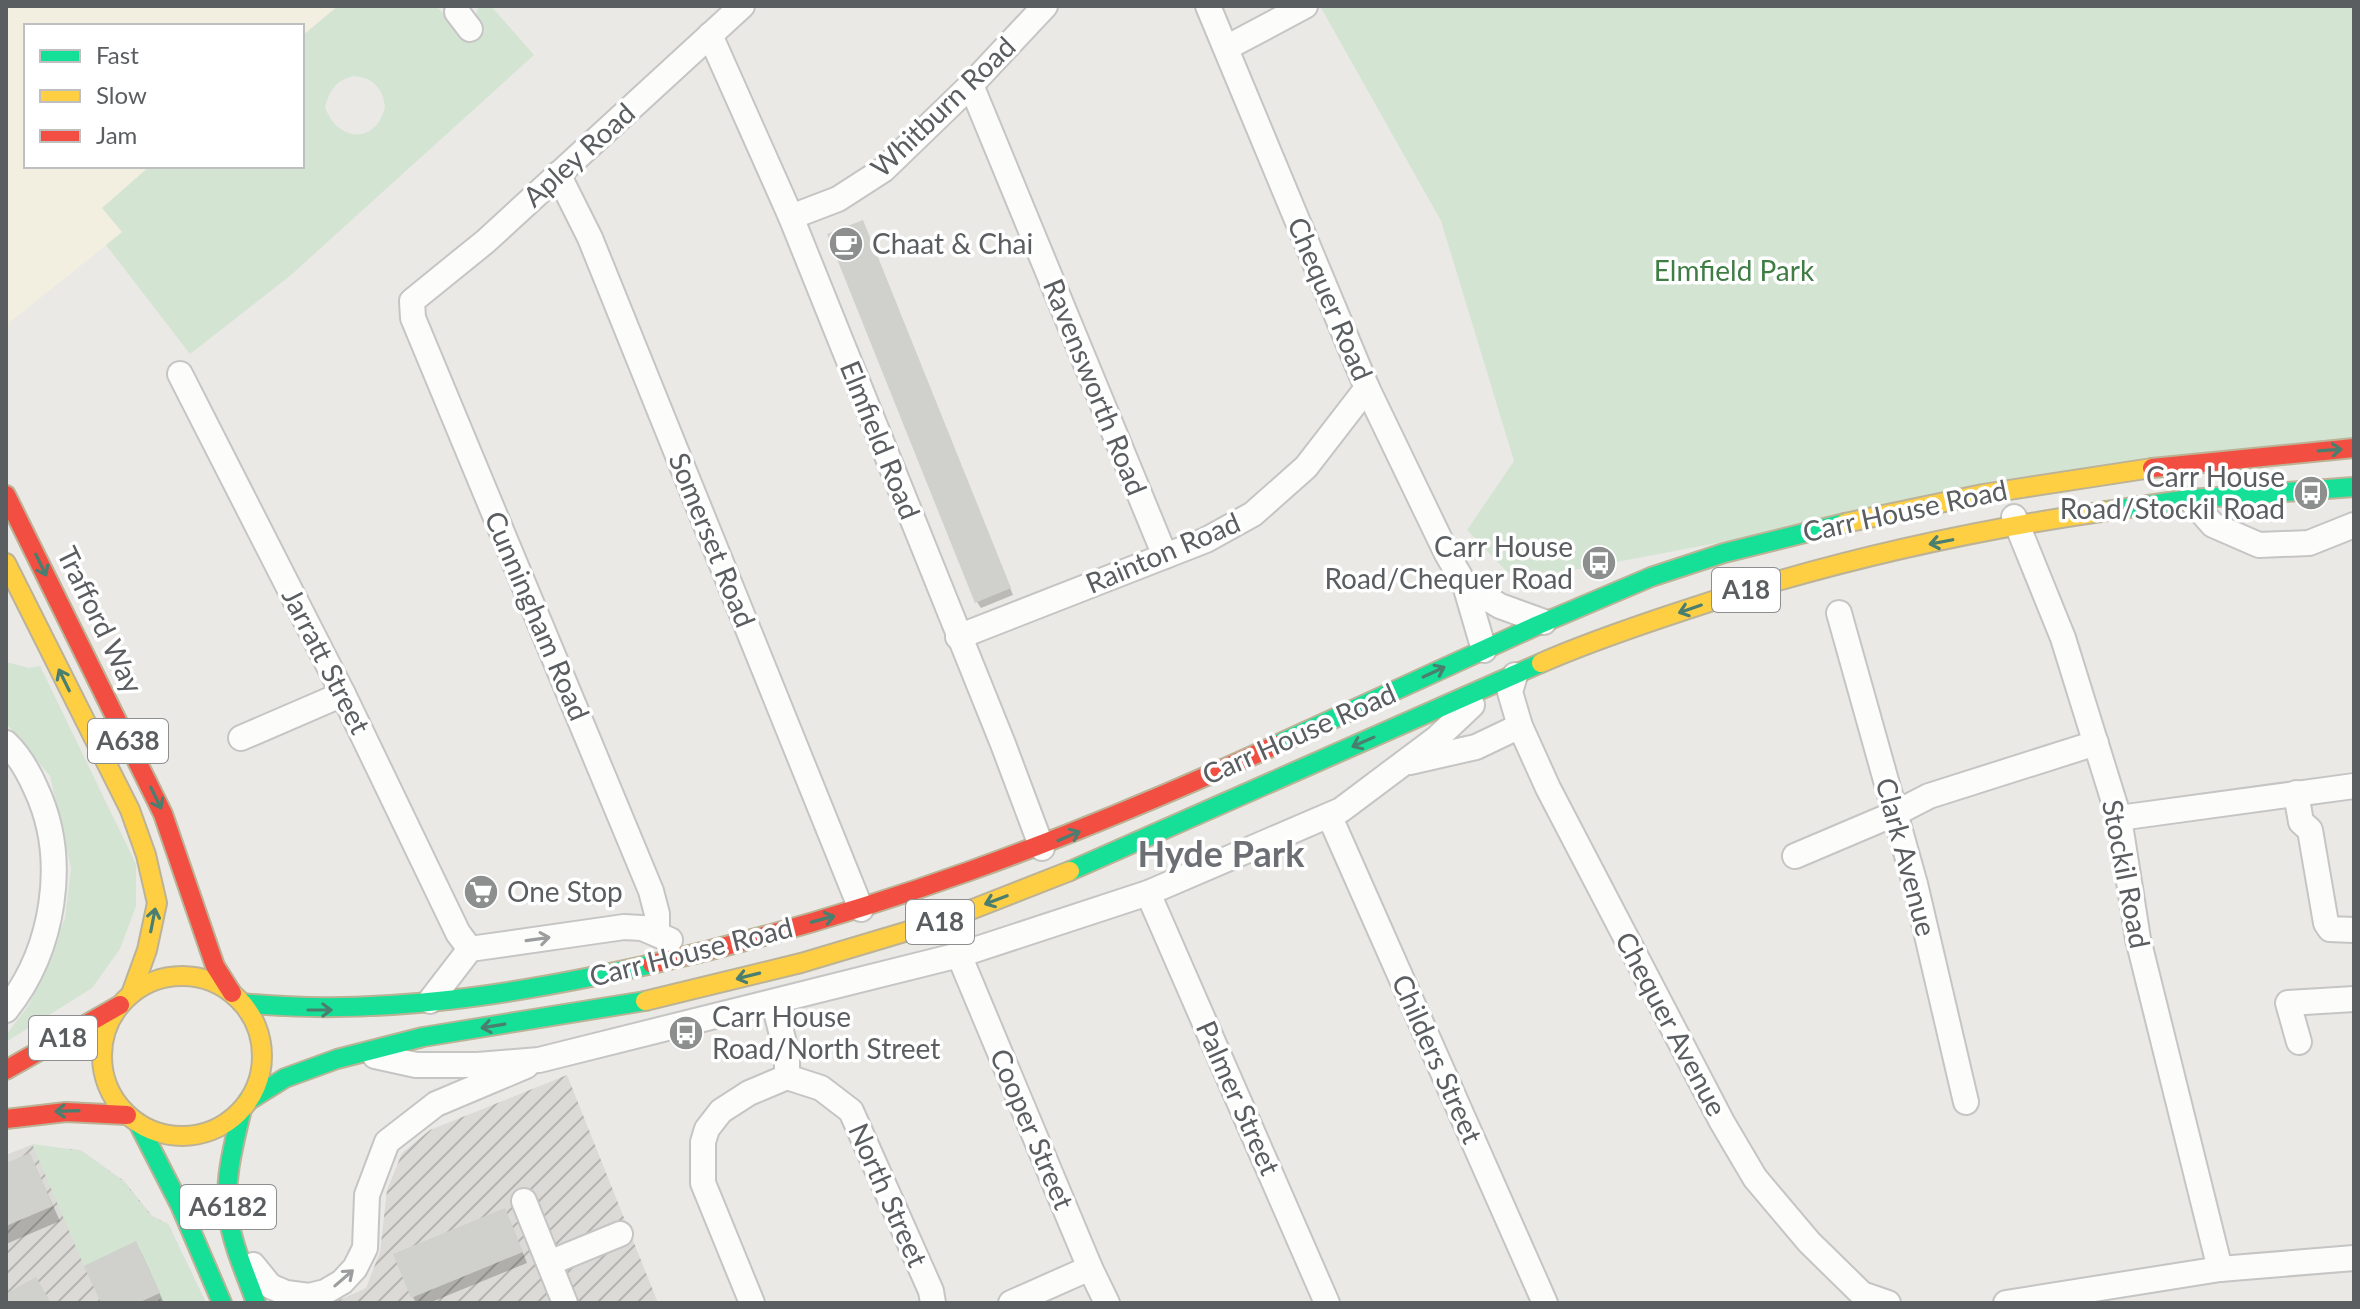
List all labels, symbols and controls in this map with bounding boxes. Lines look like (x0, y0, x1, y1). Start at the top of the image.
legend (24, 24, 304, 168)
street label: Whitburn Road (863, 29, 1022, 184)
text: Fast (96, 40, 139, 69)
text: Slow (96, 80, 147, 109)
street label: Apley Road (515, 95, 641, 213)
text: Jam (96, 120, 137, 149)
street label: Chequer Road (1281, 212, 1381, 385)
cafe icon: Chaat & Chai (827, 225, 865, 263)
place label: Chaat & Chai (872, 226, 1033, 260)
park label: Elmfield Park (1654, 253, 1815, 287)
street label: Ravensworth Road (1037, 273, 1155, 500)
street label: Elmfield Road (834, 355, 928, 524)
one-way arrow (2316, 442, 2343, 457)
street label: Somerset Road (663, 447, 763, 632)
place label: Carr House Road/Stockil Road (2060, 459, 2285, 525)
street label: Carr House Road (1799, 472, 2010, 548)
bus stop icon: Carr House Road/Stockil Road (2292, 474, 2330, 512)
street label: Rainton Road (1080, 504, 1245, 600)
street label: Cunningham Road (478, 506, 597, 725)
place label: Carr House Road/Chequer Road (1324, 529, 1573, 595)
one-way arrow (1929, 535, 1954, 550)
street label: Trafford Way (51, 541, 151, 699)
bus stop icon: Carr House Road/Chequer Road (1580, 544, 1618, 582)
one-way arrow (33, 552, 49, 576)
road number: A18 (1712, 568, 1780, 612)
street label: Jarratt Street (276, 582, 378, 739)
one-way arrow (1678, 602, 1703, 617)
one-way arrow (1421, 664, 1446, 679)
one-way arrow (55, 668, 71, 692)
street label: Carr House Road (1197, 675, 1401, 791)
road number: A638 (88, 719, 168, 763)
one-way arrow (1352, 735, 1376, 750)
street label: Clark Avenue (1870, 774, 1944, 940)
one-way arrow (149, 786, 164, 809)
street label: Stockil Road (2096, 797, 2158, 951)
one-way arrow (1056, 828, 1081, 843)
district label: Hyde Park (1138, 831, 1305, 875)
supermarket icon: One Stop (462, 873, 500, 911)
place label: One Stop (507, 874, 623, 908)
one-way arrow (984, 894, 1009, 908)
road number: A18 (906, 900, 974, 944)
one-way arrow (147, 907, 162, 933)
street label: Carr House Road (586, 909, 796, 993)
one-way arrow (809, 911, 835, 926)
street label: Chequer Avenue (1609, 926, 1735, 1121)
one-way arrow (524, 931, 550, 946)
one-way arrow (735, 969, 761, 984)
street label: Childers Street (1386, 969, 1490, 1148)
place label: Carr House Road/North Street (712, 999, 940, 1065)
one-way arrow (306, 1002, 333, 1018)
bus stop icon: Carr House Road/North Street (667, 1014, 705, 1052)
street label: Palmer Street (1190, 1015, 1288, 1180)
road number: A18 (29, 1016, 97, 1060)
one-way arrow (481, 1019, 506, 1034)
street label: Cooper Street (984, 1043, 1082, 1214)
one-way arrow (54, 1104, 81, 1119)
street label: North Street (842, 1118, 936, 1272)
road number: A6182 (180, 1185, 276, 1229)
one-way arrow (334, 1269, 354, 1287)

